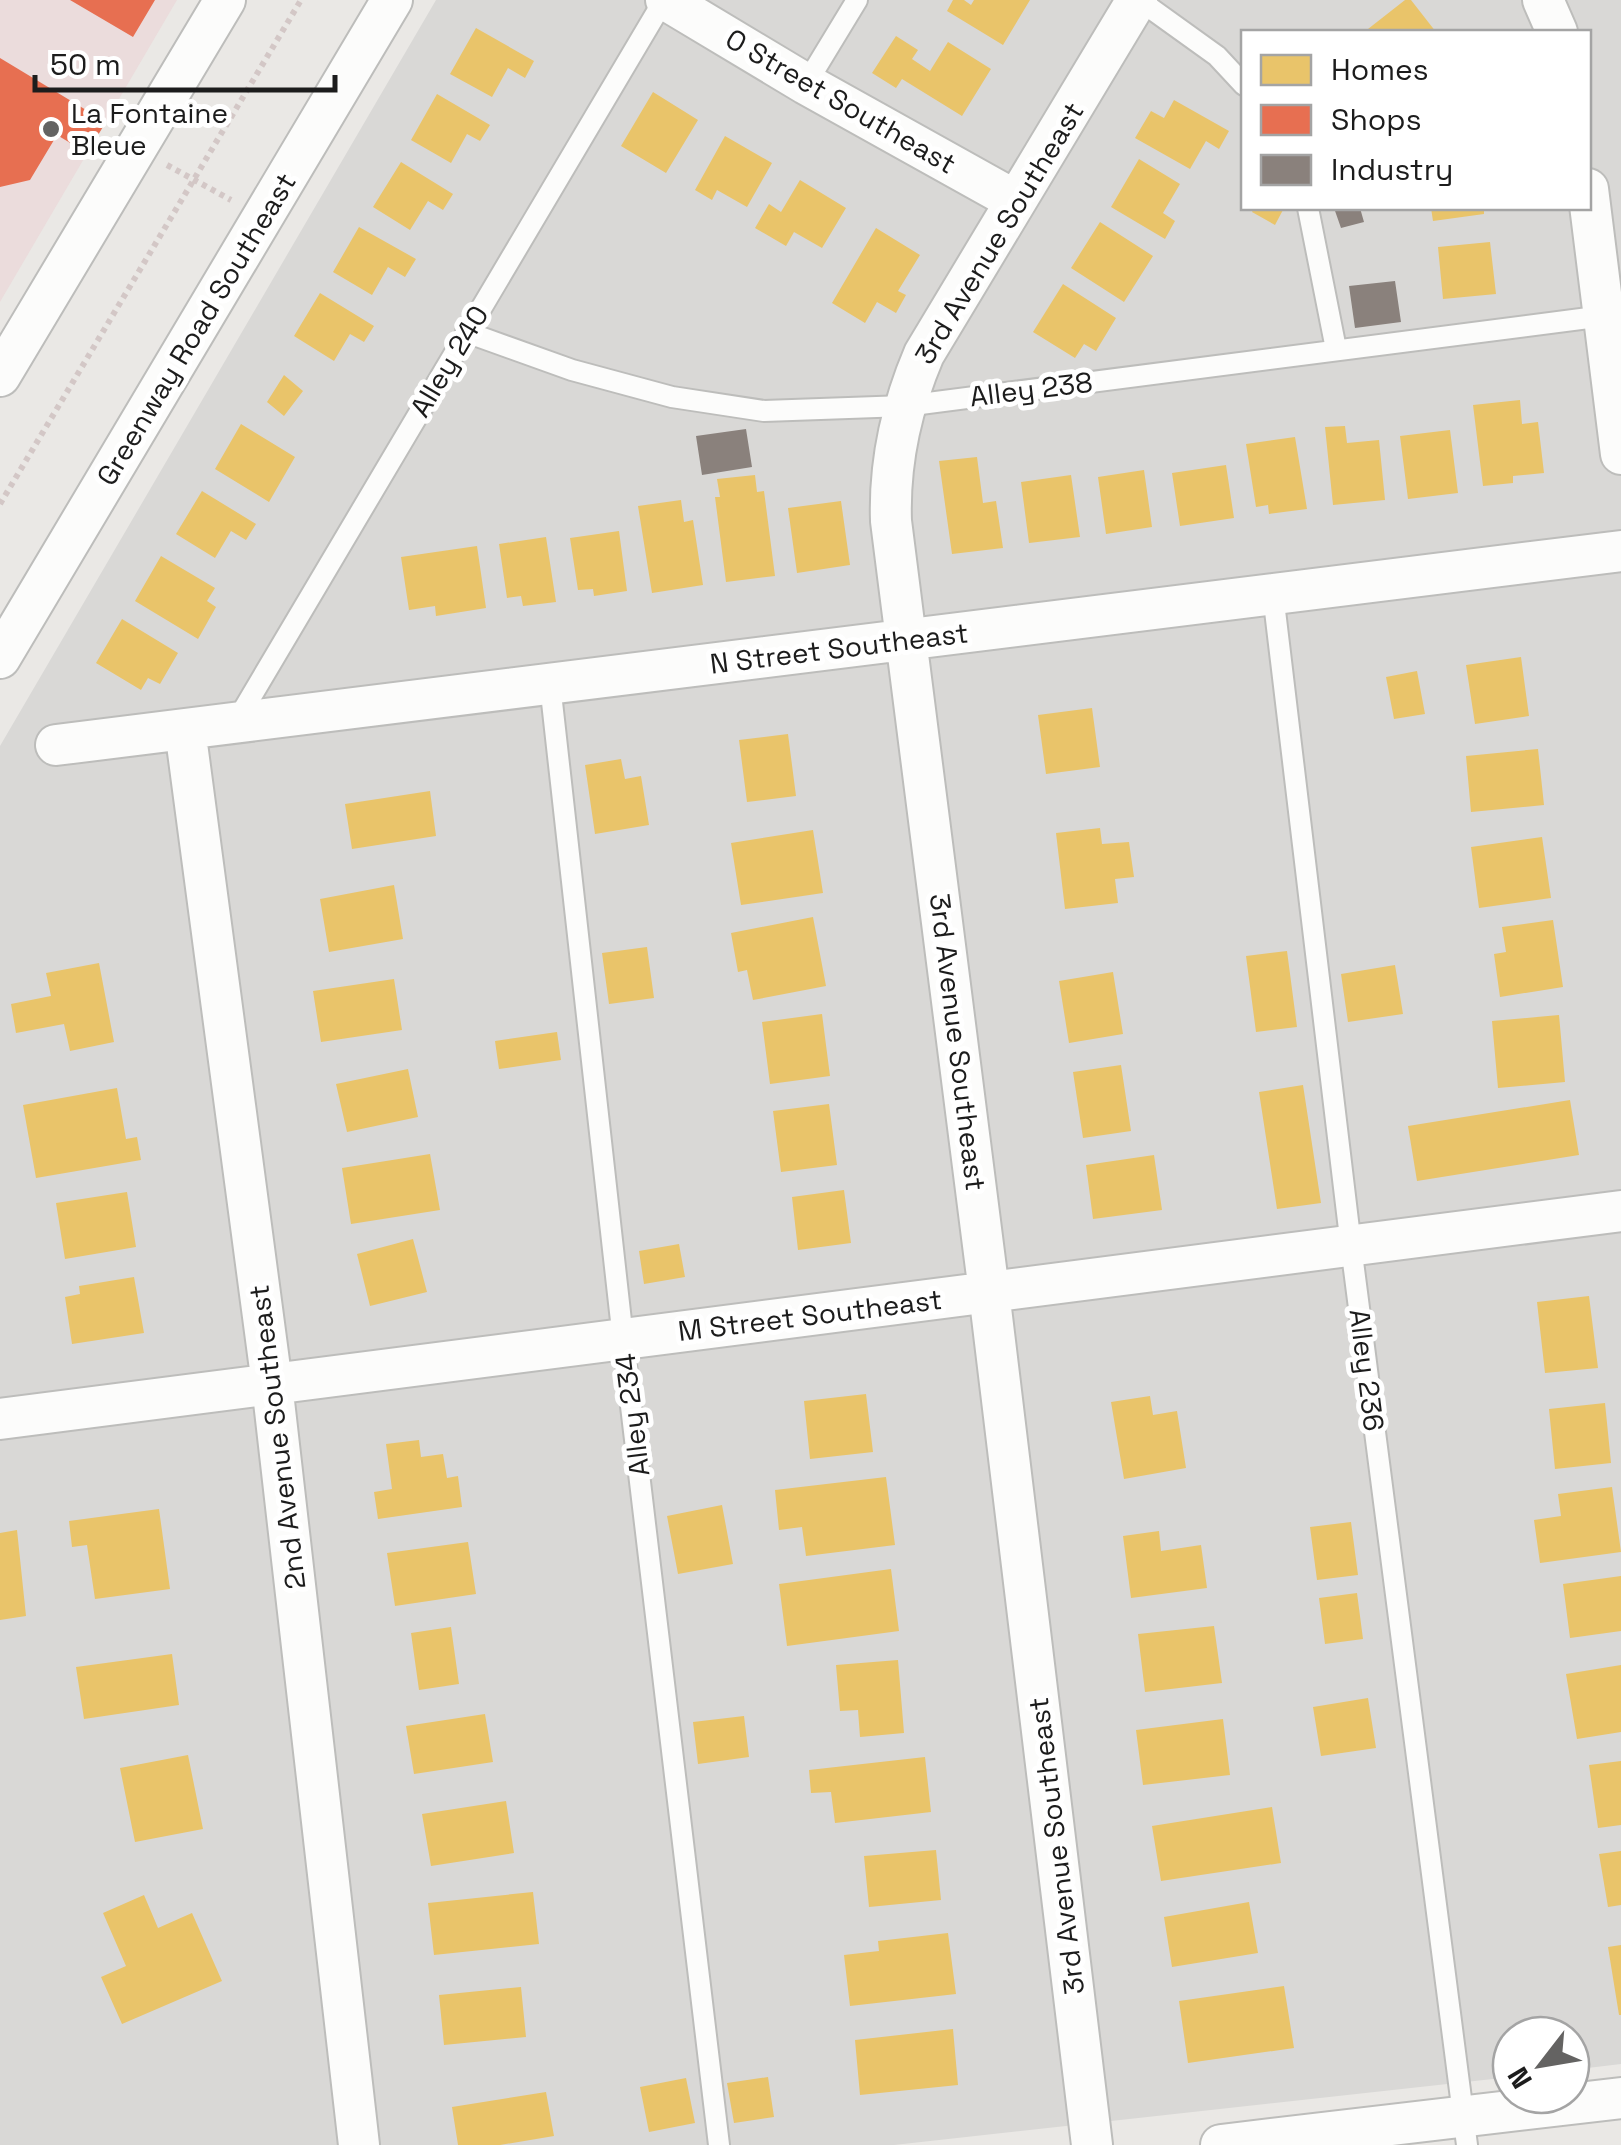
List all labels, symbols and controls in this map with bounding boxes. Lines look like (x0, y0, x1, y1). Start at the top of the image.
street label: O Street Southeast (719, 20, 963, 182)
scale bar (35, 30, 335, 92)
legend (1241, 30, 1591, 210)
text: 50 m (50, 45, 121, 84)
text: Homes (1331, 50, 1429, 89)
place label: La Fontaine Bleue (71, 95, 228, 163)
street label: 3rd Avenue Southeast (906, 95, 1092, 371)
text: Shops (1331, 100, 1421, 139)
marker: La Fontaine Bleue (40, 118, 62, 140)
text: Industry (1331, 150, 1453, 189)
street label: Greenway Road Southeast (88, 166, 304, 492)
street label: Alley 240 (402, 299, 496, 423)
street label: Alley 238 (968, 364, 1094, 414)
street label: N Street Southeast (708, 614, 970, 682)
street label: 3rd Avenue Southeast (922, 891, 994, 1193)
street label: M Street Southeast (676, 1281, 944, 1349)
street label: 2nd Avenue Southeast (240, 1283, 314, 1591)
street label: Alley 236 (1342, 1307, 1392, 1433)
street label: Alley 234 (607, 1352, 657, 1478)
street label: 3rd Avenue Southeast (1020, 1695, 1092, 1997)
north arrow (1491, 2015, 1591, 2115)
text: N (1499, 2061, 1540, 2095)

